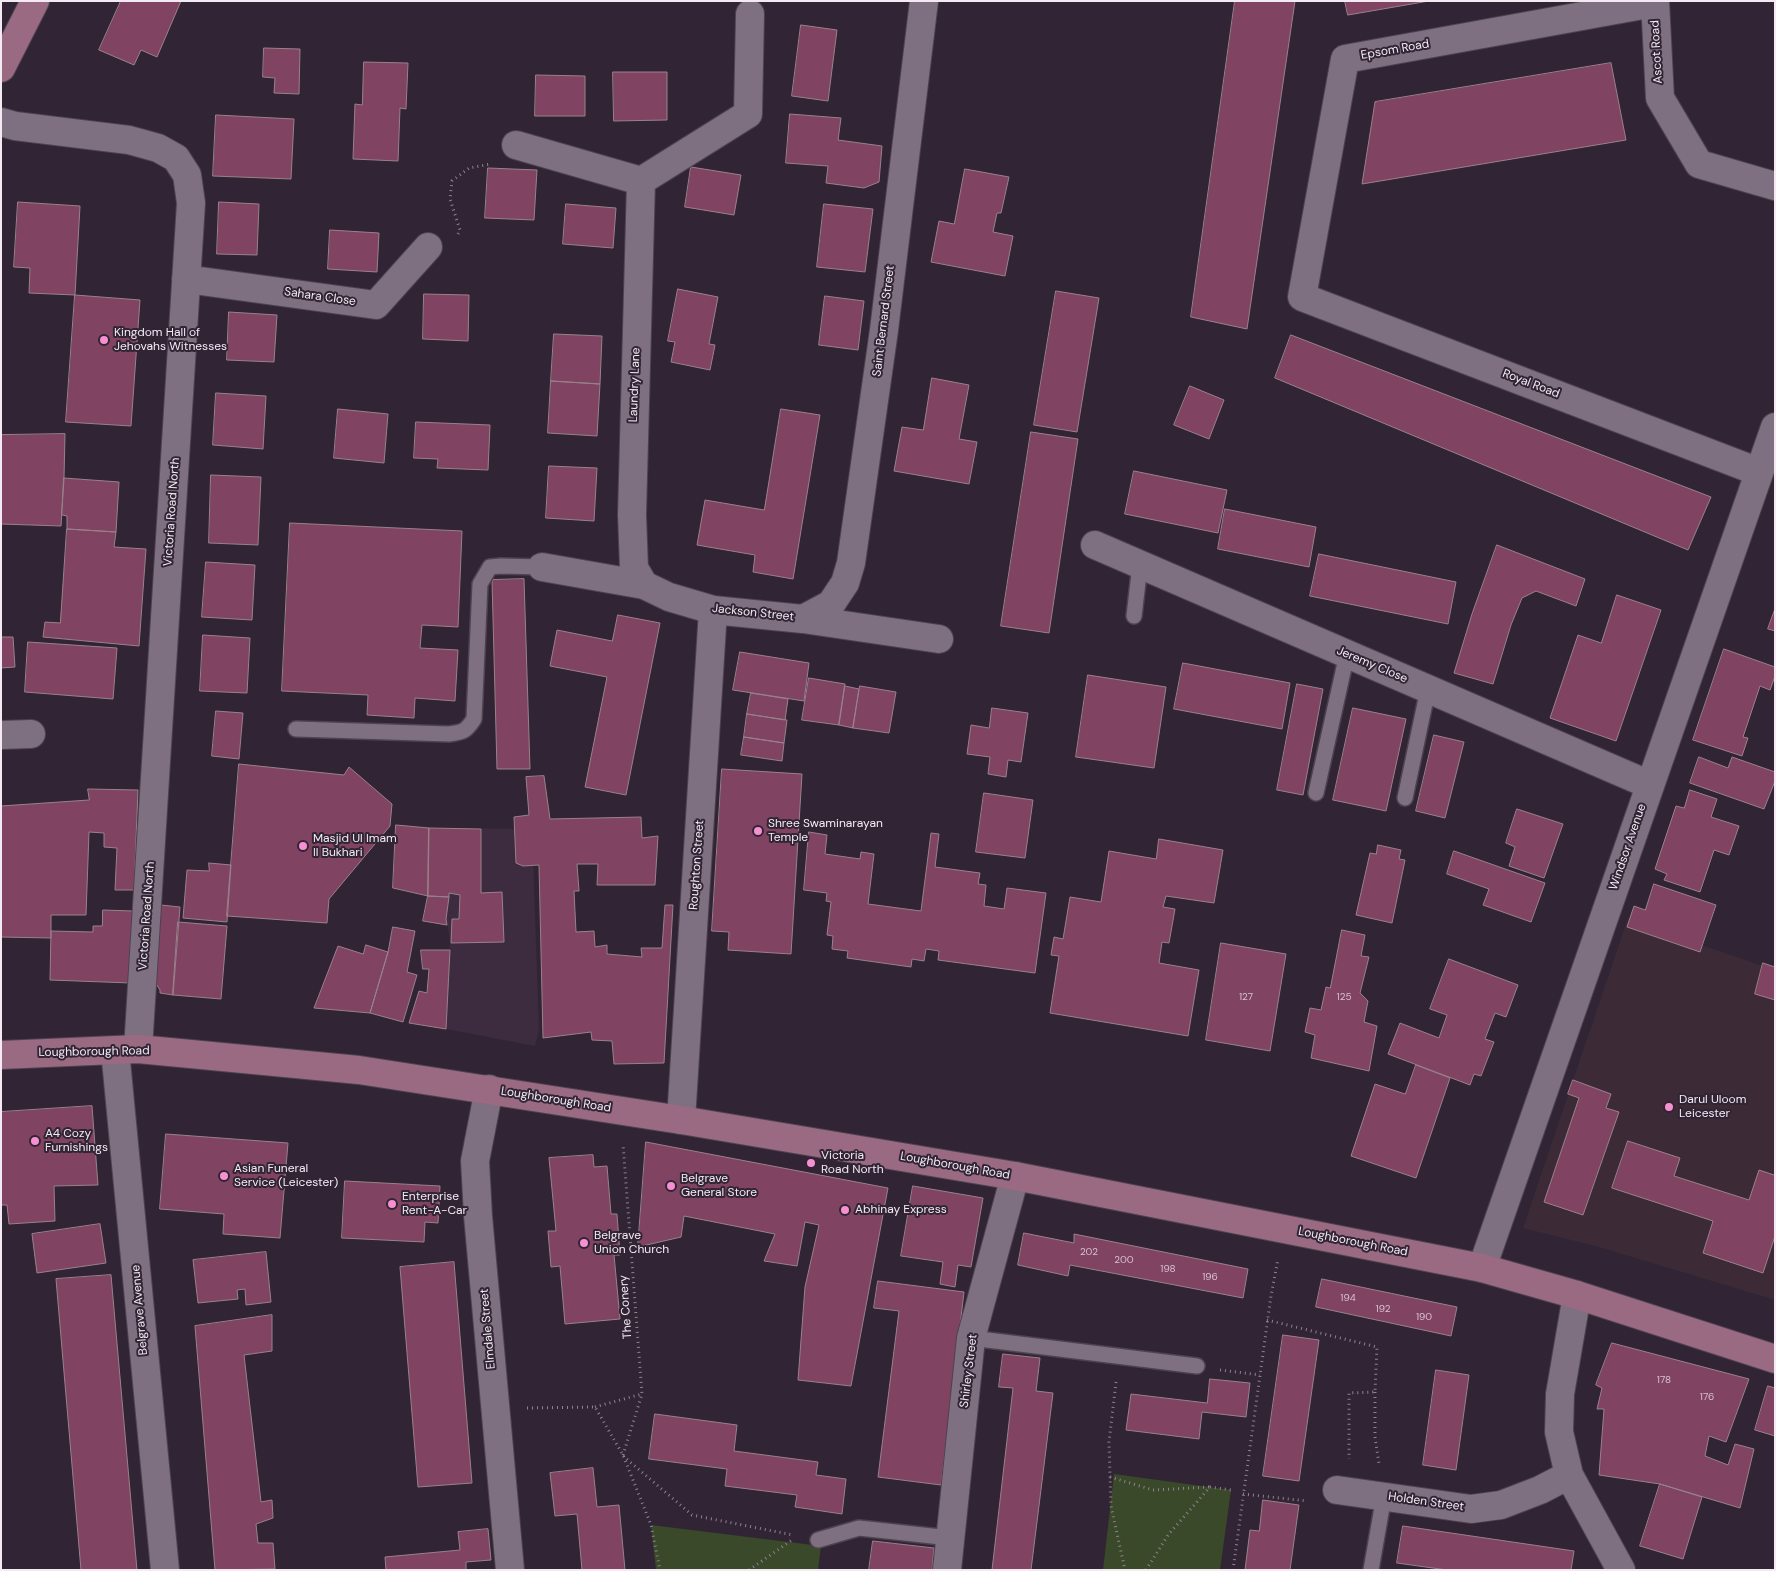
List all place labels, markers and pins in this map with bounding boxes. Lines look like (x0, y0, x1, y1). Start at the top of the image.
place label: Kingdom Hall of Jehovahs Witnesses (114, 326, 227, 354)
marker: Kingdom Hall of Jehovahs Witnesses (98, 334, 110, 346)
place label: Shree Swaminarayan Temple (768, 817, 883, 845)
marker: Shree Swaminarayan Temple (752, 825, 764, 837)
place label: Masjid Ul Imam Il Bukhari (313, 832, 397, 860)
marker: Masjid Ul Imam Il Bukhari (297, 840, 309, 852)
place label: Darul Uloom Leicester (1679, 1093, 1746, 1121)
marker: Darul Uloom Leicester (1663, 1101, 1675, 1113)
place label: A4 Cozy Furnishings (45, 1127, 108, 1155)
marker: A4 Cozy Furnishings (29, 1135, 41, 1147)
place label: Victoria Road North (821, 1149, 884, 1177)
marker: Victoria Road North (805, 1157, 817, 1169)
place label: Asian Funeral Service (Leicester) (234, 1162, 338, 1190)
marker: Asian Funeral Service (Leicester) (218, 1170, 230, 1182)
place label: Belgrave General Store (681, 1172, 757, 1200)
marker: Belgrave General Store (665, 1180, 677, 1192)
place label: Enterprise Rent-A-Car (402, 1190, 467, 1218)
marker: Enterprise Rent-A-Car (386, 1198, 398, 1210)
place label: Abhinay Express (855, 1203, 947, 1217)
marker: Abhinay Express (839, 1204, 851, 1216)
place label: Belgrave Union Church (594, 1229, 669, 1257)
marker: Belgrave Union Church (578, 1237, 590, 1249)

